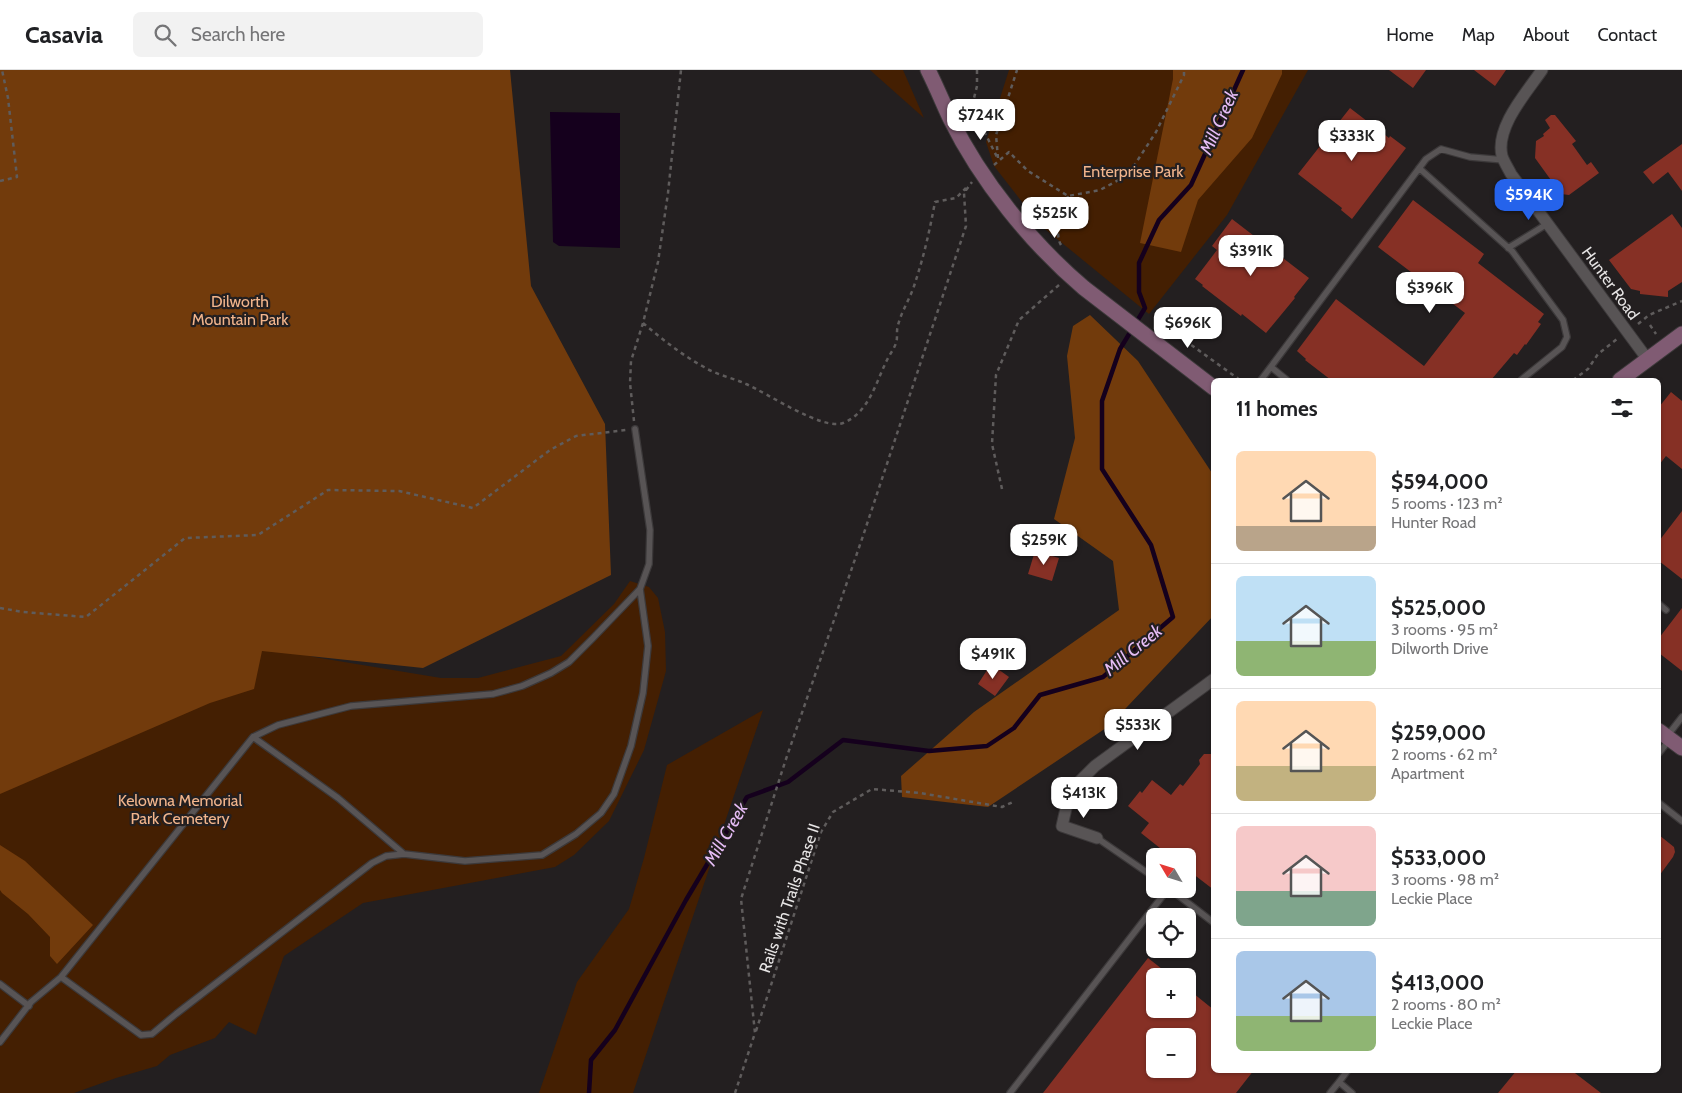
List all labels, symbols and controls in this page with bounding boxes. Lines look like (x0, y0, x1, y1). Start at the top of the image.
search box (133, 12, 483, 57)
text: Casavia (25, 20, 103, 49)
icon: search (151, 21, 179, 49)
text: Search here (191, 23, 285, 46)
text: Home (1386, 24, 1434, 46)
text: Map (1462, 24, 1495, 46)
text: About (1523, 24, 1569, 46)
text: Contact (1597, 24, 1657, 46)
water label: Mill Creek (1195, 85, 1244, 159)
pin: $724K (946, 98, 1016, 141)
text: $724K (958, 105, 1004, 124)
pin: $333K (1317, 119, 1387, 162)
text: $333K (1329, 126, 1375, 145)
park label: Enterprise Park (1083, 162, 1184, 181)
pin: $594K (1494, 178, 1564, 221)
text: $594K (1506, 185, 1552, 204)
pin: $525K (1020, 196, 1090, 239)
text: $525K (1033, 203, 1077, 222)
pin: $391K (1216, 234, 1286, 277)
text: $391K (1230, 241, 1272, 260)
street label: Hunter Road (1578, 243, 1643, 323)
pin: $396K (1395, 272, 1465, 314)
text: $396K (1407, 278, 1453, 297)
park label: Dilworth Mountain Park (192, 292, 289, 329)
pin: $696K (1153, 306, 1223, 349)
text: $696K (1165, 313, 1211, 332)
icon: filters (1608, 394, 1636, 422)
text: 11 homes (1236, 396, 1318, 421)
text: $594,000 (1391, 469, 1488, 494)
icon: home (1276, 471, 1336, 531)
text: 5 rooms · 123 m² (1391, 494, 1503, 513)
text: Hunter Road (1391, 513, 1476, 532)
pin: $259K (1009, 524, 1079, 566)
text: $259K (1021, 530, 1067, 549)
text: $525,000 (1391, 595, 1486, 620)
icon: home (1276, 596, 1336, 656)
water label: Mill Creek (1098, 619, 1168, 681)
text: 3 rooms · 95 m² (1391, 620, 1498, 639)
pin: $491K (958, 638, 1028, 680)
text: Dilworth Drive (1391, 639, 1489, 658)
text: $491K (971, 644, 1015, 663)
pin: $533K (1103, 708, 1173, 751)
text: $533K (1115, 715, 1161, 734)
text: $259,000 (1391, 720, 1486, 745)
icon: home (1276, 721, 1336, 781)
text: 2 rooms · 62 m² (1391, 745, 1498, 764)
text: Apartment (1391, 764, 1464, 783)
pin: $413K (1049, 776, 1119, 819)
text: $413K (1062, 783, 1106, 802)
park label: Kelowna Memorial Park Cemetery (118, 791, 243, 828)
water label: Mill Creek (699, 797, 753, 870)
street label: Rails with Trails Phase II (755, 821, 824, 975)
text: $533,000 (1391, 845, 1486, 870)
icon: home (1276, 846, 1336, 906)
north arrow (1146, 848, 1196, 898)
map controls (1146, 848, 1196, 1078)
text: 3 rooms · 98 m² (1391, 870, 1499, 889)
text: Leckie Place (1391, 889, 1473, 908)
button: locate (1146, 908, 1196, 958)
button: + (1146, 968, 1196, 1018)
text: $413,000 (1391, 970, 1484, 995)
icon: home (1276, 971, 1336, 1031)
text: 2 rooms · 80 m² (1391, 995, 1501, 1014)
text: Leckie Place (1391, 1014, 1473, 1033)
button: − (1146, 1028, 1196, 1078)

